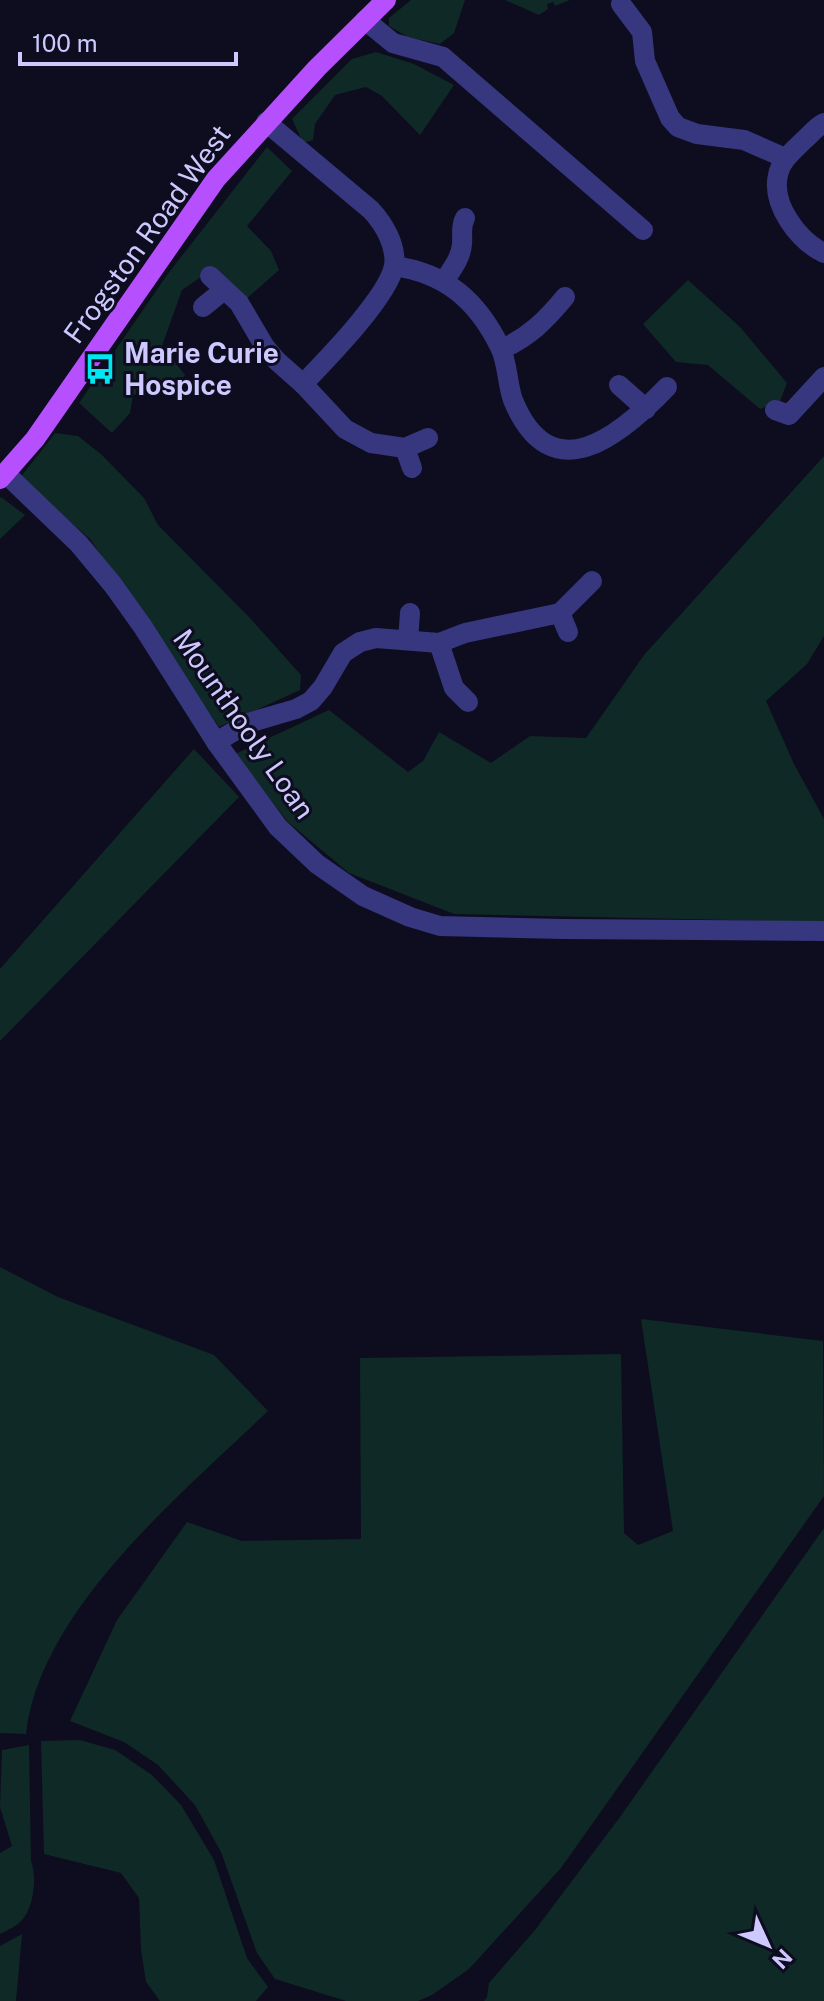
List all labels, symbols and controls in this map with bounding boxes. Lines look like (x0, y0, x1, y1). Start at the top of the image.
scale bar (20, 16, 236, 66)
text: 100 m (32, 29, 98, 57)
street label: Frogston Road West (56, 118, 237, 349)
place label: Marie Curie Hospice (124, 336, 279, 401)
bus stop icon: Marie Curie Hospice (83, 352, 117, 386)
street label: Mounthooly Loan (167, 623, 322, 825)
north arrow (728, 1905, 808, 1985)
text: N (767, 1944, 798, 1974)

